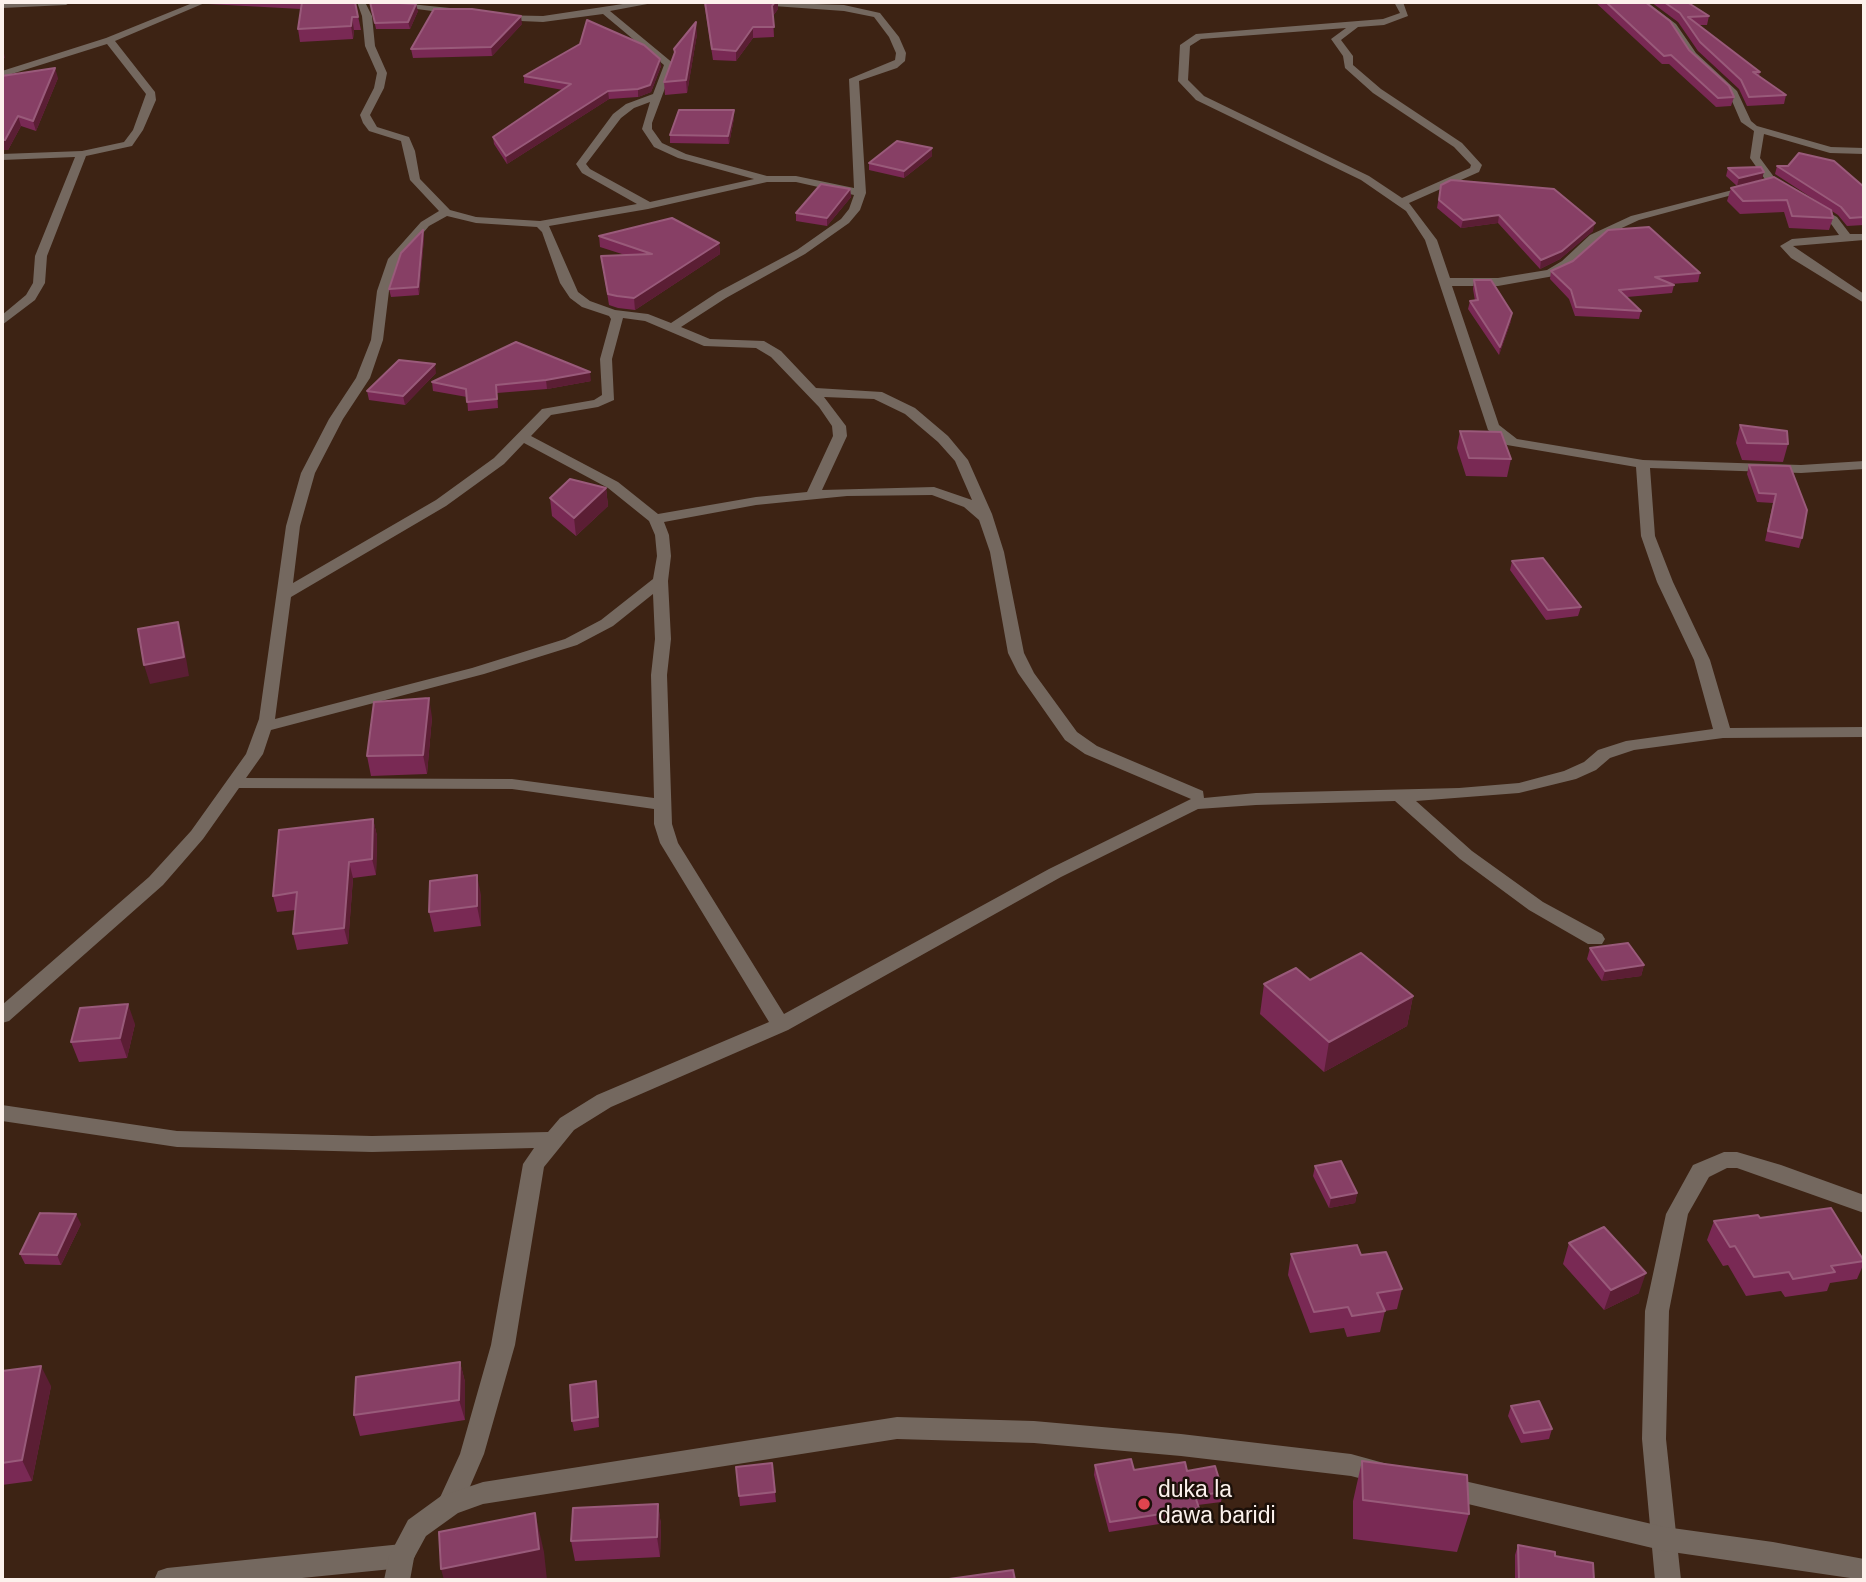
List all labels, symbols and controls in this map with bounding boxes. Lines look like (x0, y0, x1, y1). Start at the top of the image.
place label: duka la dawa baridi (1158, 1477, 1276, 1531)
marker: duka la dawa baridi (1136, 1496, 1152, 1512)

